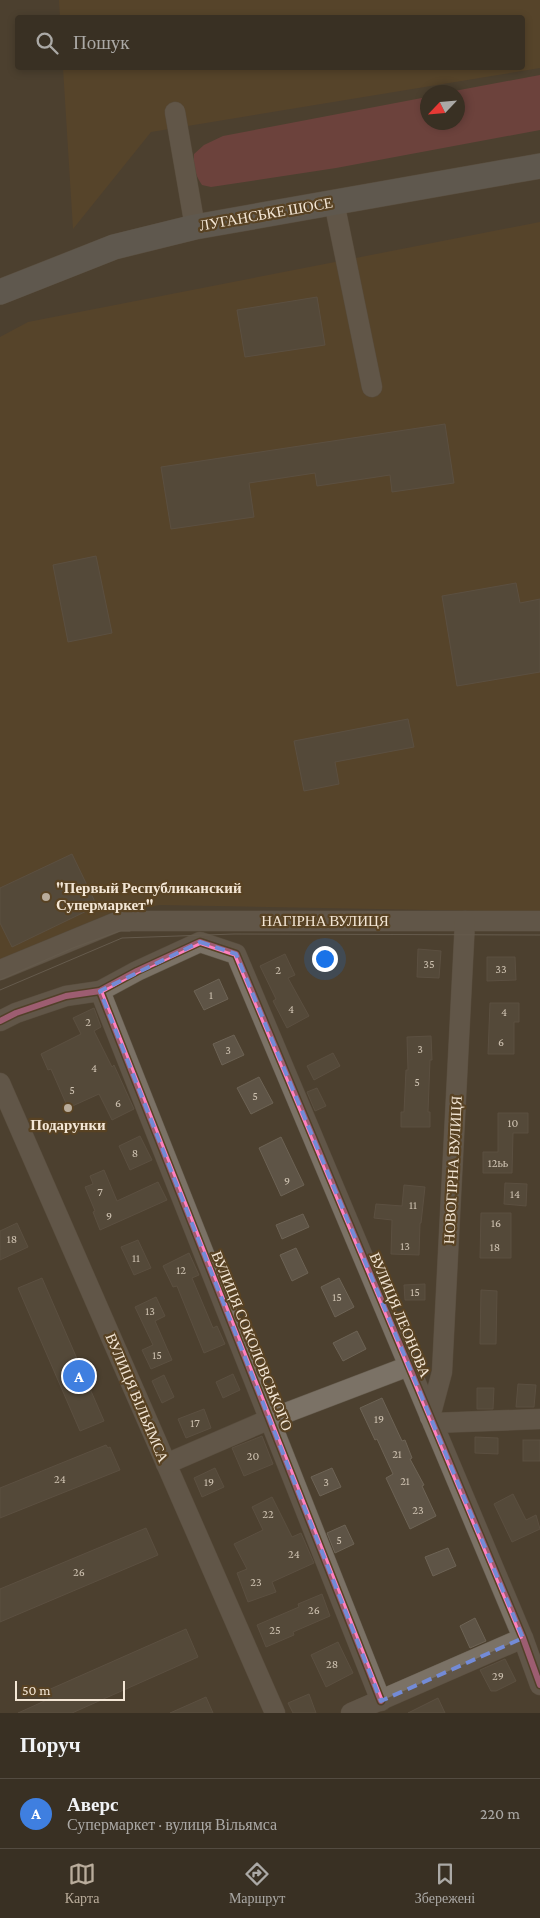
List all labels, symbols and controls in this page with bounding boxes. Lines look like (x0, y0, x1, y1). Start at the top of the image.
search box (15, 15, 525, 70)
icon: search (33, 29, 61, 57)
text: Пошук (73, 32, 130, 53)
north arrow (420, 85, 465, 130)
street label: ЛУГАНСЬКЕ ШОСЕ (198, 194, 334, 234)
place label: "Первый Республиканский Супермаркет" (56, 880, 242, 913)
marker: "Первый Республиканский Супермаркет" (40, 891, 52, 903)
street label: НАГІРНА ВУЛИЦЯ (261, 913, 389, 929)
your location (312, 946, 338, 972)
house number: 35 (423, 957, 435, 971)
house number: 33 (495, 962, 507, 976)
house number: 2 (275, 963, 281, 977)
house number: 1 (209, 988, 213, 1002)
house number: 4 (288, 1002, 294, 1016)
house number: 4 (501, 1005, 507, 1019)
house number: 2 (85, 1015, 91, 1029)
house number: 6 (498, 1035, 504, 1049)
house number: 3 (417, 1042, 423, 1056)
house number: 3 (225, 1043, 231, 1057)
house number: 4 (91, 1061, 97, 1075)
house number: 5 (414, 1075, 420, 1089)
house number: 5 (69, 1083, 75, 1097)
house number: 5 (252, 1089, 258, 1103)
street label: НОВОГІРНА ВУЛИЦЯ (441, 1095, 465, 1245)
house number: 6 (115, 1096, 121, 1110)
marker: Подарунки (62, 1102, 74, 1114)
house number: 10 (508, 1116, 519, 1130)
place label: Подарунки (30, 1117, 106, 1133)
house number: 8 (132, 1146, 138, 1160)
house number: 12ьь (488, 1156, 509, 1170)
house number: 9 (284, 1174, 290, 1188)
house number: 7 (97, 1185, 103, 1199)
house number: 14 (510, 1187, 520, 1201)
house number: 11 (409, 1198, 417, 1212)
house number: 9 (106, 1209, 112, 1223)
house number: 16 (491, 1216, 501, 1230)
house number: 18 (7, 1232, 17, 1246)
house number: 13 (400, 1239, 410, 1253)
house number: 18 (490, 1240, 500, 1254)
street label: ВУЛИЦЯ СОКОЛОВСЬКОГО (209, 1249, 295, 1433)
street label: ВУЛИЦЯ ЛЕОНОВА (366, 1250, 434, 1380)
house number: 11 (132, 1251, 140, 1265)
house number: 12 (176, 1263, 186, 1277)
house number: 15 (410, 1285, 420, 1299)
house number: 15 (332, 1290, 342, 1304)
house number: 13 (145, 1304, 155, 1318)
street label: ВУЛИЦЯ ВІЛЬЯМСА (103, 1331, 172, 1465)
house number: 15 (152, 1348, 162, 1362)
pin: A (63, 1357, 95, 1395)
house number: 19 (374, 1412, 384, 1426)
house number: 17 (190, 1416, 200, 1430)
house number: 21 (392, 1447, 402, 1461)
house number: 20 (247, 1449, 259, 1463)
house number: 24 (54, 1472, 66, 1486)
house number: 21 (400, 1474, 410, 1488)
house number: 19 (204, 1475, 214, 1489)
house number: 3 (323, 1475, 329, 1489)
house number: 23 (412, 1503, 424, 1517)
house number: 22 (262, 1507, 274, 1521)
house number: 5 (336, 1533, 342, 1547)
house number: 24 (288, 1547, 300, 1561)
house number: 26 (73, 1565, 85, 1579)
house number: 23 (250, 1575, 262, 1589)
house number: 26 (308, 1603, 320, 1617)
house number: 25 (269, 1623, 281, 1637)
house number: 28 (326, 1657, 338, 1671)
house number: 29 (492, 1669, 504, 1683)
scale bar (15, 1678, 125, 1701)
text: 50 m (22, 1682, 50, 1698)
text: Поруч (20, 1733, 81, 1757)
text: Аверс (67, 1794, 118, 1815)
text: A (31, 1805, 41, 1822)
text: 220 m (480, 1805, 520, 1822)
text: Супермаркет · вулиця Вільямса (67, 1816, 277, 1833)
tab: Карта (65, 1860, 99, 1907)
tab: Маршрут (229, 1860, 285, 1907)
tab: Збережені (415, 1860, 475, 1907)

